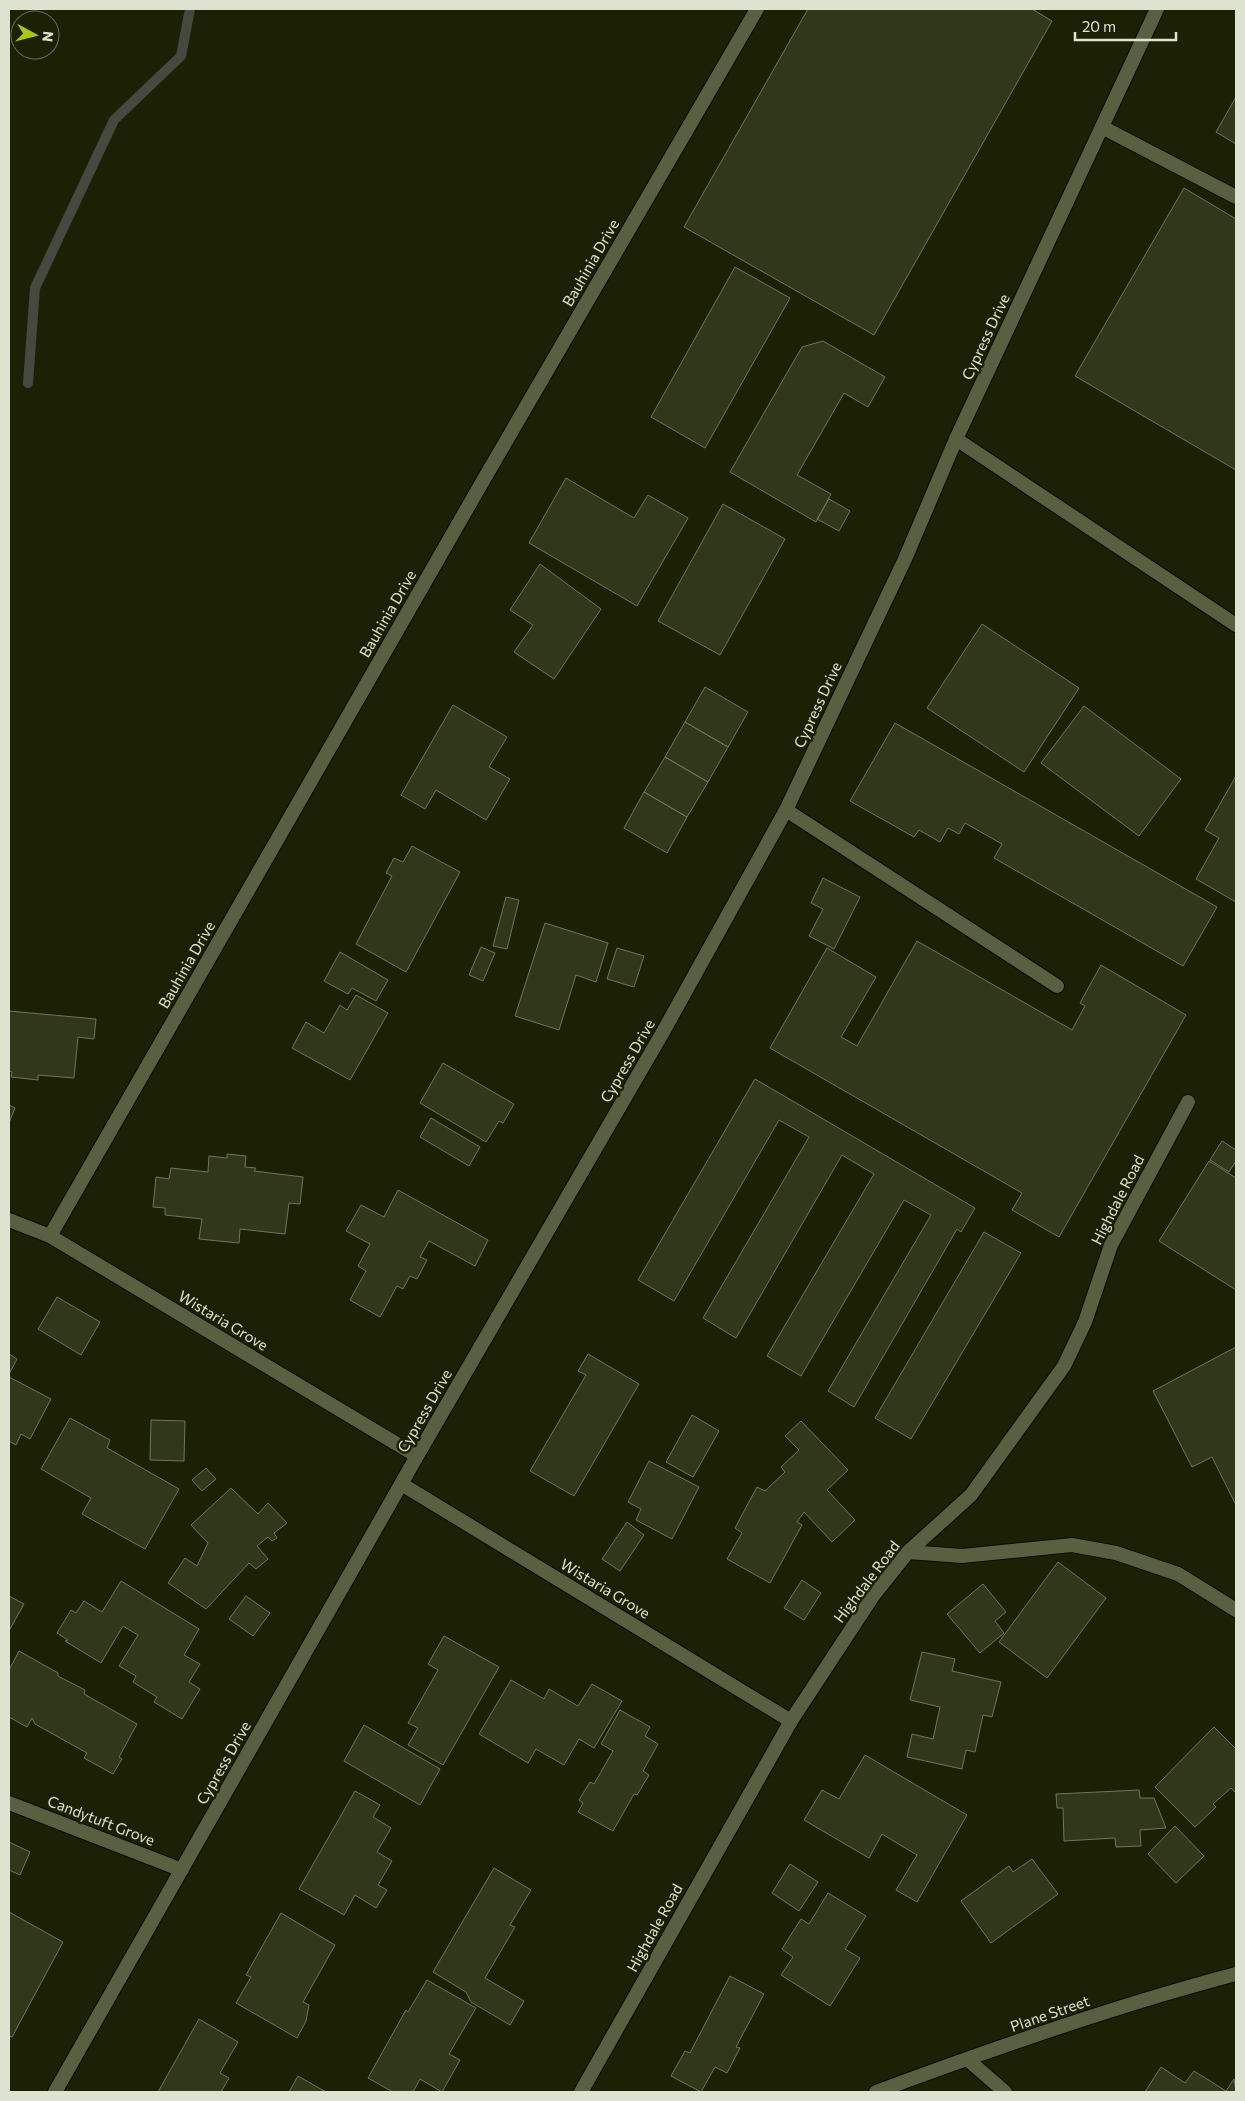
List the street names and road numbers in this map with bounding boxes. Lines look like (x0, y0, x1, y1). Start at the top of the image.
street label: Bauhinia Drive (558, 216, 622, 309)
street label: Cypress Drive (957, 291, 1013, 383)
street label: Bauhinia Drive (355, 567, 419, 660)
street label: Cypress Drive (789, 659, 845, 751)
street label: Bauhinia Drive (154, 918, 218, 1011)
street label: Cypress Drive (596, 1016, 658, 1105)
street label: Highdale Road (1087, 1152, 1147, 1247)
street label: Wistaria Grove (175, 1286, 272, 1354)
street label: Cypress Drive (393, 1366, 455, 1455)
street label: Highdale Road (830, 1537, 903, 1626)
street label: Wistaria Grove (557, 1554, 654, 1622)
street label: Cypress Drive (192, 1718, 254, 1807)
street label: Candytuft Grove (45, 1791, 158, 1849)
street label: Highdale Road (623, 1880, 686, 1975)
street label: Plane Street (1008, 1991, 1092, 2035)

